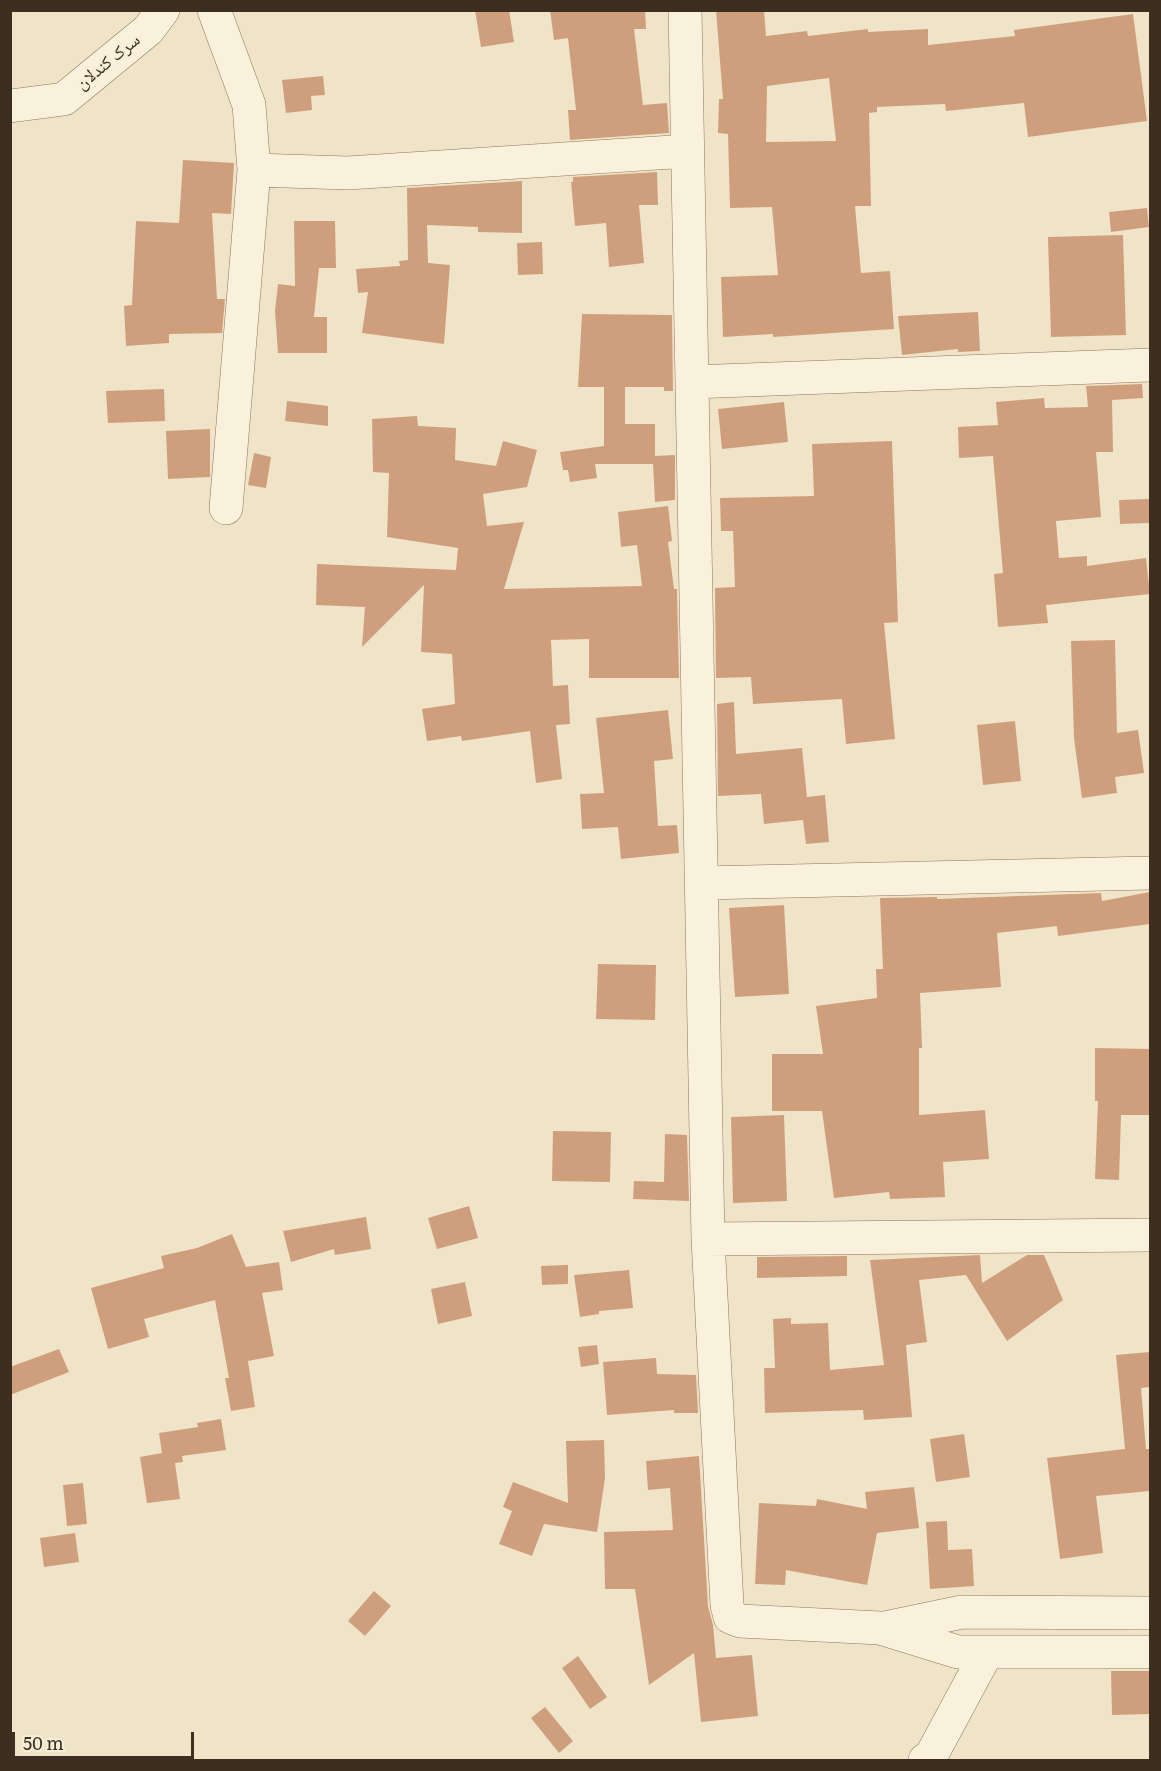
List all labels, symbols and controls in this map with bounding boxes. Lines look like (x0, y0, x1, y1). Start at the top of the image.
street label: سرک کندلان (71, 29, 145, 95)
scale bar (15, 1720, 196, 1758)
text: 50 m (23, 1729, 64, 1756)

